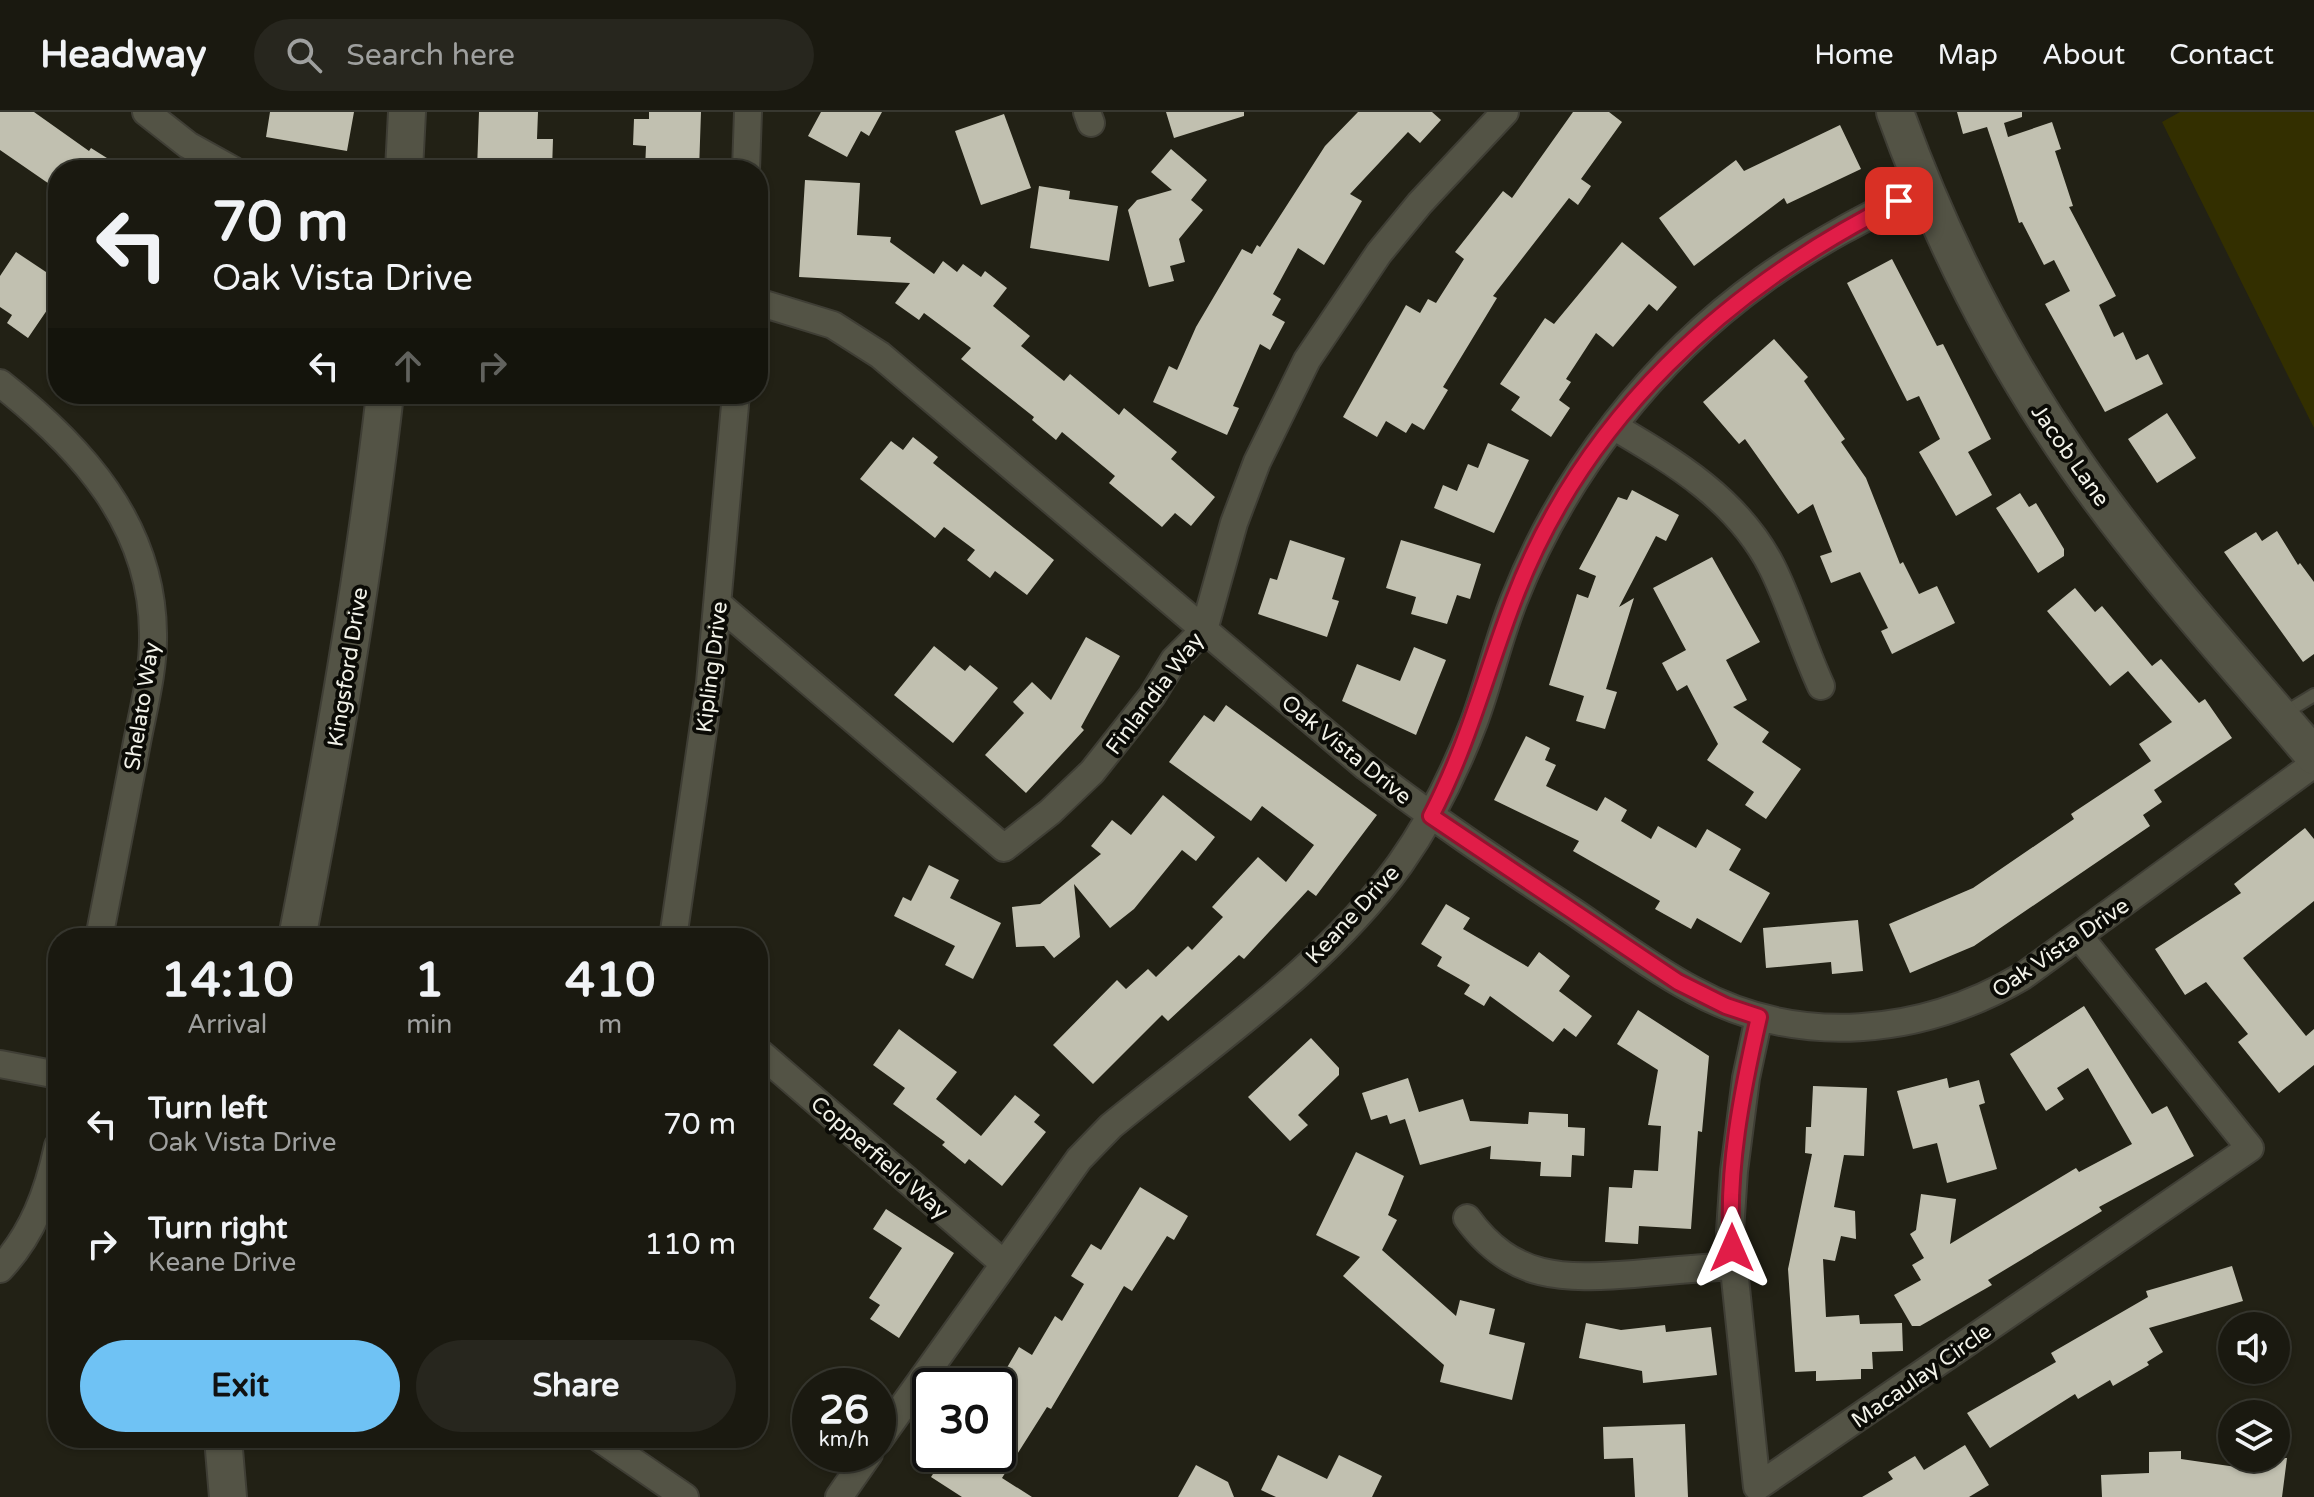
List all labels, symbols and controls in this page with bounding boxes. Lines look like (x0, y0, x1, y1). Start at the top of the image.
search box (254, 19, 814, 91)
text: Headway (40, 32, 206, 78)
icon: search (282, 33, 326, 77)
text: Search here (346, 37, 515, 74)
text: Home (1814, 38, 1894, 72)
text: Map (1938, 38, 1998, 72)
text: About (2042, 38, 2125, 72)
text: Contact (2169, 38, 2274, 72)
pin (1865, 167, 1933, 235)
icon: arrive (1877, 179, 1921, 223)
text: 70 m (212, 189, 348, 256)
icon: left (80, 192, 184, 296)
text: Oak Vista Drive (212, 257, 473, 300)
icon: left (302, 344, 346, 388)
icon: ahead (386, 344, 430, 388)
icon: right (470, 344, 514, 388)
street label: Jacob Lane (2026, 400, 2115, 511)
street label: Kingsford Drive (323, 586, 373, 749)
street label: Kipling Drive (691, 600, 733, 734)
street label: Finlandia Way (1100, 627, 1209, 760)
street label: Shelato Way (119, 640, 165, 772)
street label: Oak Vista Drive (1276, 690, 1416, 810)
street label: Keane Drive (1300, 860, 1405, 969)
street label: Oak Vista Drive (1987, 892, 2134, 1003)
text: 14:10 (161, 952, 294, 1010)
text: 1 (414, 952, 444, 1010)
text: 410 (565, 952, 655, 1010)
text: Arrival (187, 1009, 267, 1040)
text: min (406, 1009, 452, 1040)
text: m (598, 1009, 622, 1040)
text: Turn left (148, 1090, 267, 1127)
street label: Copperfield Way (805, 1091, 954, 1225)
icon: left (80, 1102, 124, 1146)
text: 70 m (663, 1106, 736, 1143)
text: Oak Vista Drive (148, 1127, 336, 1158)
position arrow (1690, 1206, 1774, 1290)
text: Turn right (148, 1210, 288, 1247)
icon: right (80, 1222, 124, 1266)
text: 110 m (644, 1226, 736, 1263)
text: Keane Drive (148, 1247, 296, 1278)
map controls (2218, 1312, 2290, 1472)
button: sound (2218, 1312, 2290, 1384)
street label: Macaulay Circle (1847, 1318, 1996, 1434)
button: Exit (80, 1340, 400, 1432)
button: Share (416, 1340, 736, 1432)
speed limit sign: 30 (912, 1368, 1016, 1472)
text: 26 (819, 1386, 869, 1434)
button: layers (2218, 1400, 2290, 1472)
text: km/h (819, 1428, 869, 1452)

